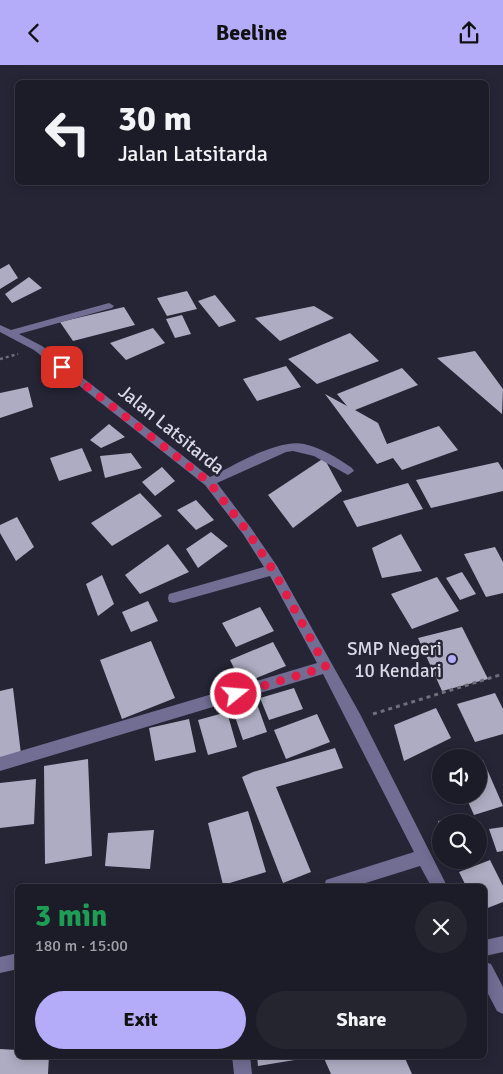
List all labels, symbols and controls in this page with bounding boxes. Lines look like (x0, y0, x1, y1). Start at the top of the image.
icon: back (20, 19, 48, 47)
text: Beeline (216, 19, 287, 46)
icon: share (455, 19, 483, 47)
text: 30 m (118, 97, 192, 140)
icon: left (35, 100, 100, 165)
text: Jalan Latsitarda (118, 140, 268, 167)
pin (41, 346, 83, 388)
icon: arrive (48, 353, 76, 381)
street label: Jalan Latsitarda (114, 380, 229, 480)
place label: SMP Negeri 10 Kendari (347, 637, 442, 683)
marker: SMP Negeri 10 Kendari (446, 653, 458, 665)
position arrow (209, 667, 261, 719)
map controls (432, 749, 487, 869)
button: sound (432, 749, 487, 804)
button: search (432, 814, 487, 869)
text: 3 min (35, 898, 107, 935)
button: close (415, 901, 467, 953)
text: 180 m · 15:00 (35, 936, 128, 956)
button: Exit (35, 991, 246, 1049)
button: Share (256, 991, 467, 1049)

